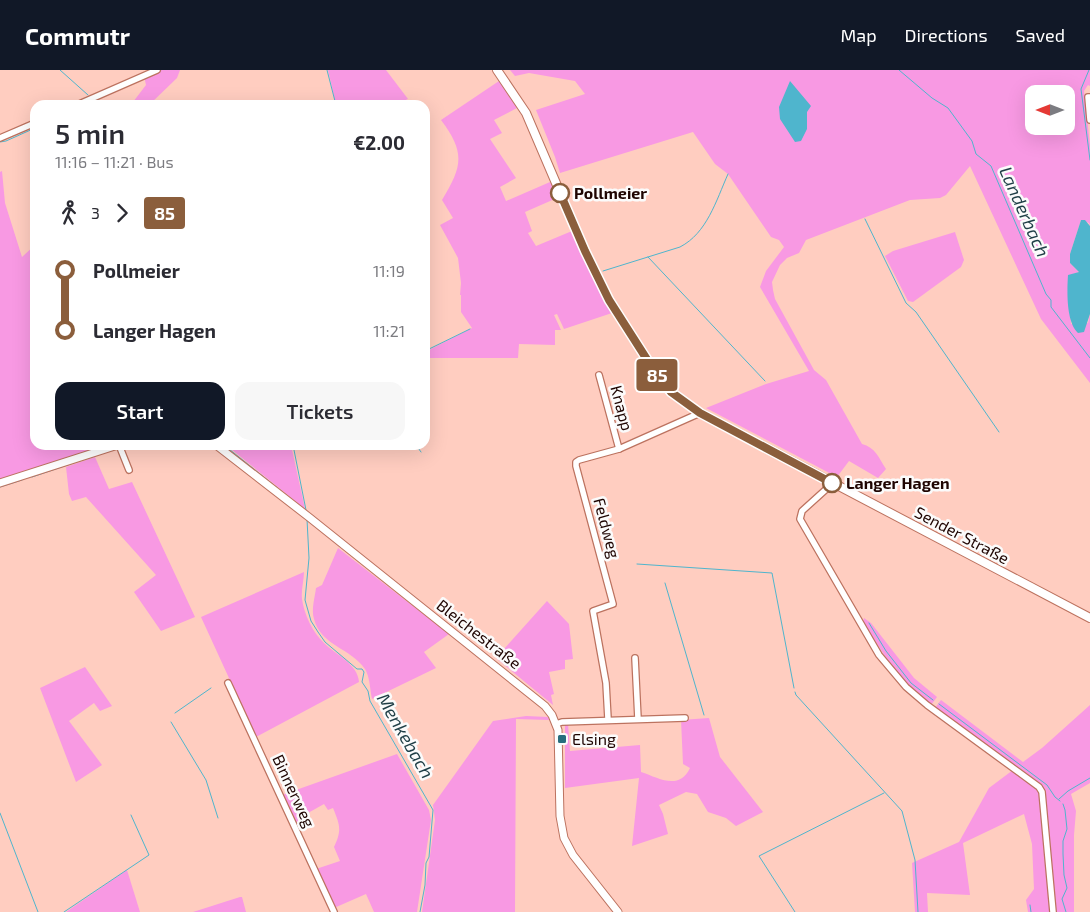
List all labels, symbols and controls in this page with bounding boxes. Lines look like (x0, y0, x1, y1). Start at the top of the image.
text: Commutr (25, 21, 130, 50)
text: Map (840, 24, 877, 46)
text: Directions (905, 24, 988, 46)
text: Saved (1016, 24, 1065, 46)
north arrow (1025, 85, 1075, 135)
map controls (1025, 85, 1075, 135)
text: 5 min (55, 116, 125, 150)
text: €2.00 (353, 131, 405, 154)
text: 11:16 – 11:21 · Bus (55, 152, 174, 171)
water label: Landerbach (995, 163, 1055, 260)
marker: Pollmeier (550, 183, 570, 203)
place label: Pollmeier (574, 183, 647, 202)
icon: walk (55, 199, 83, 227)
icon: forward (108, 199, 136, 227)
text: 85 (154, 202, 175, 224)
text: 3 (91, 203, 100, 222)
text: Pollmeier (93, 259, 180, 282)
text: 11:19 (373, 261, 405, 280)
text: Langer Hagen (93, 319, 216, 342)
text: 11:21 (373, 321, 405, 340)
line badge: 85 (634, 359, 680, 391)
text: 85 (646, 364, 668, 386)
button: Start (55, 382, 225, 440)
button: Tickets (235, 382, 405, 440)
street label: Knapp (607, 383, 638, 433)
marker: Langer Hagen (822, 473, 842, 493)
place label: Langer Hagen (846, 473, 950, 492)
street label: Feldweg (590, 496, 625, 560)
street label: Sender Straße (912, 502, 1013, 567)
street label: Bleichestraße (433, 595, 525, 672)
water label: Menkebach (373, 689, 439, 782)
place label: Elsing (572, 729, 616, 748)
marker: Elsing (556, 733, 568, 745)
street label: Binnerweg (269, 751, 320, 830)

